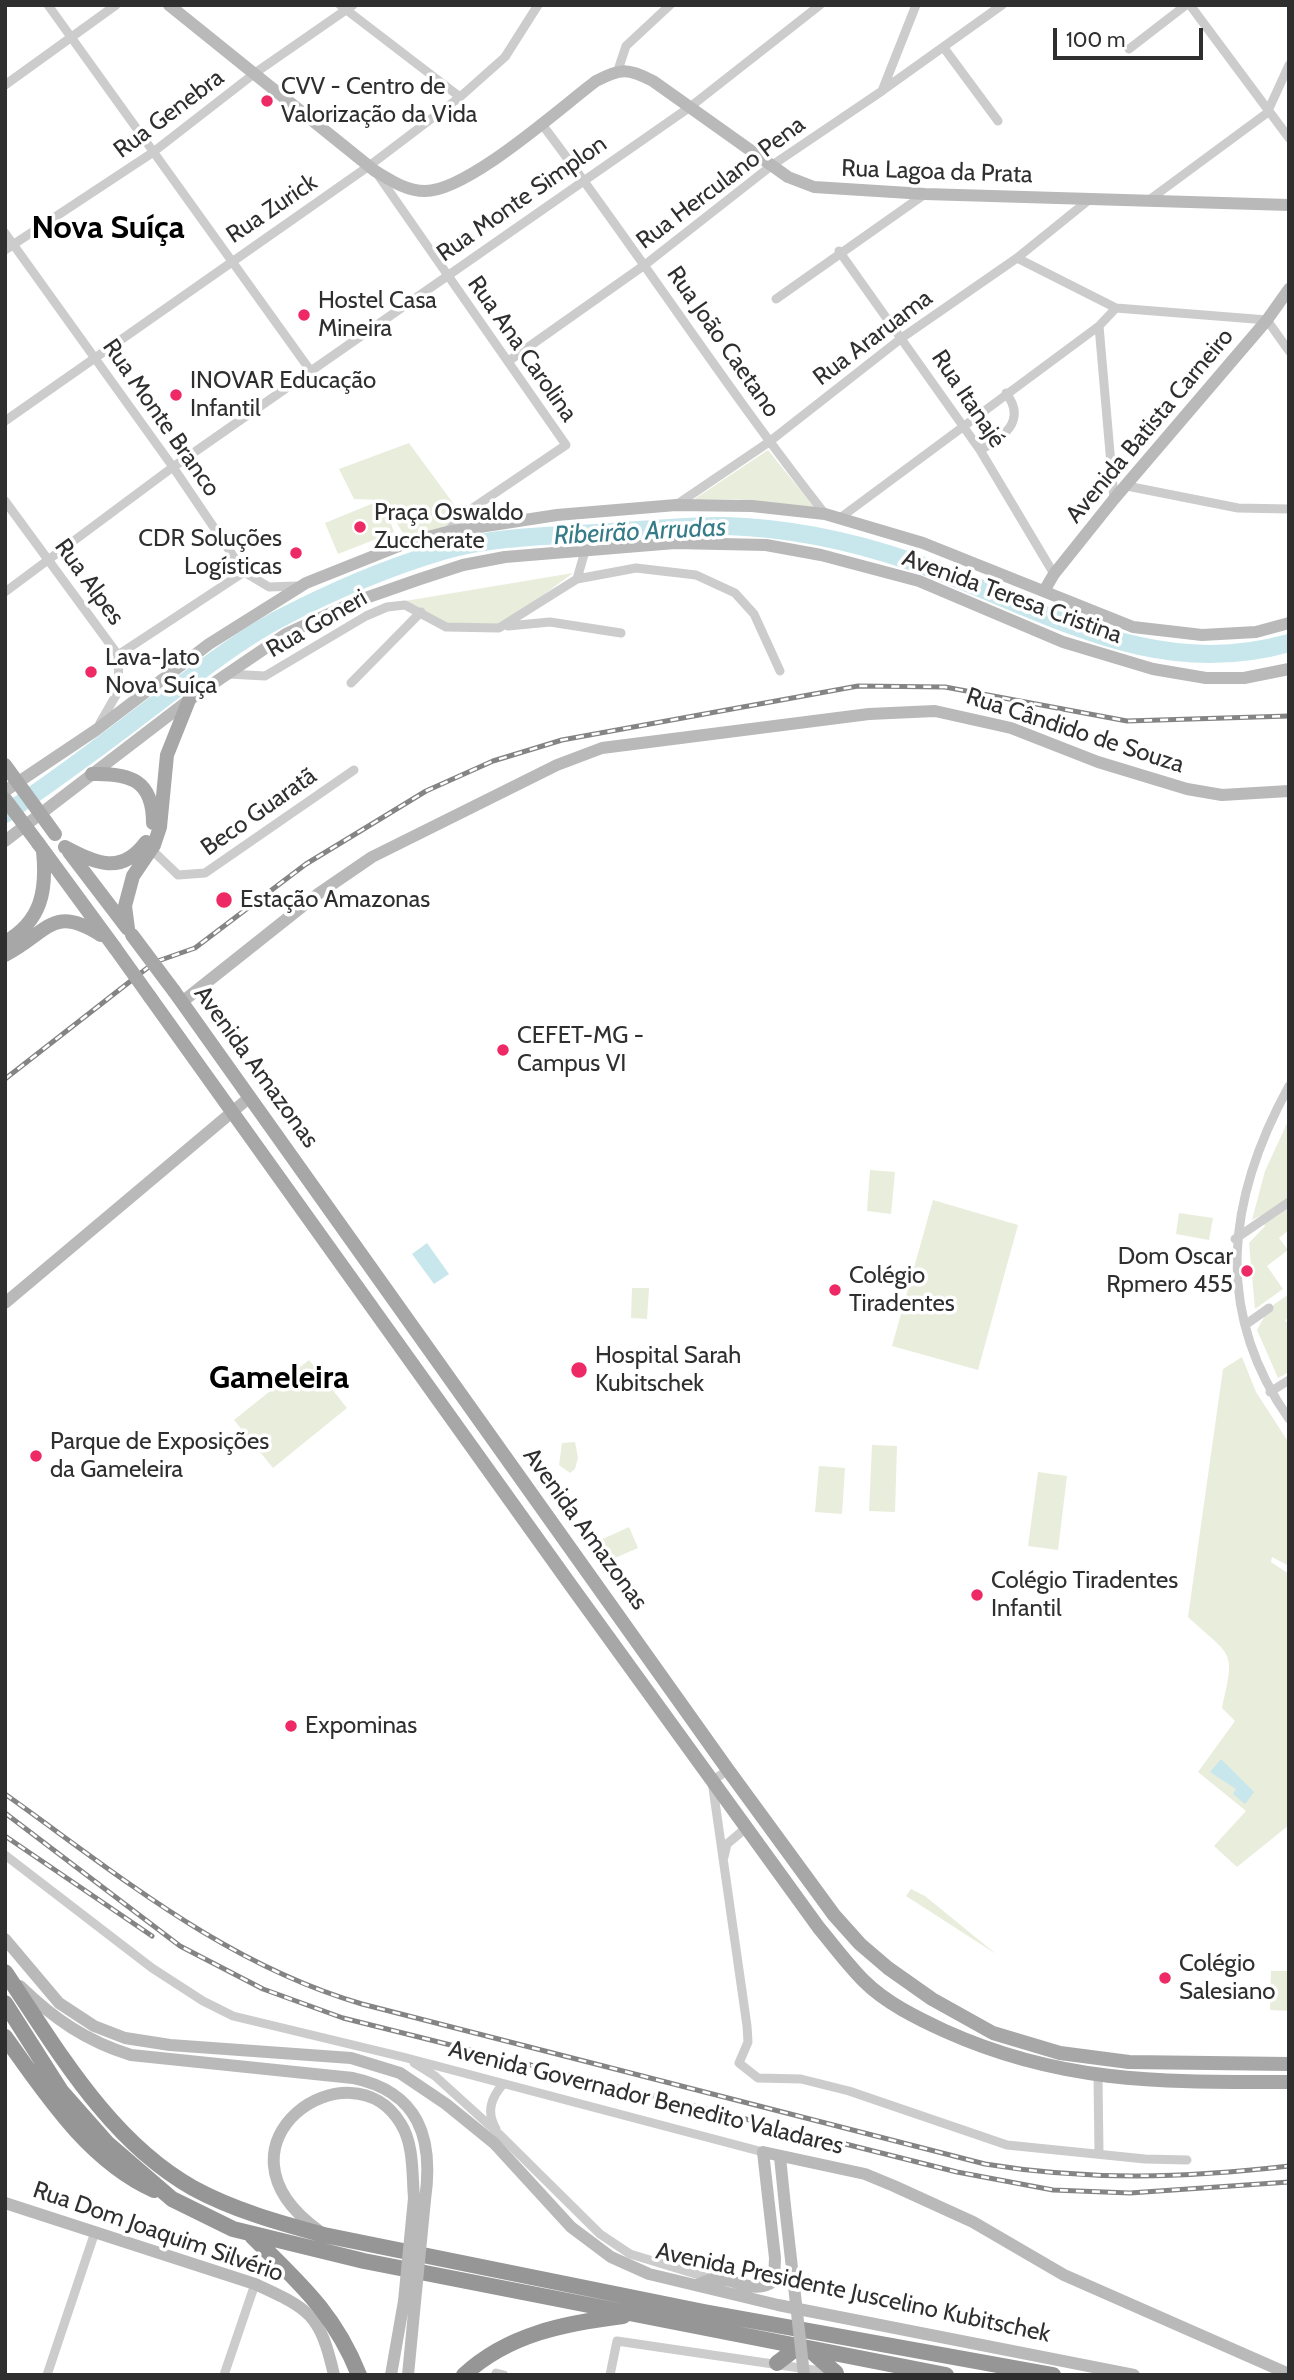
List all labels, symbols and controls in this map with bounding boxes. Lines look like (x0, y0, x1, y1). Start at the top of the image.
scale bar (1056, 14, 1206, 58)
text: 100 m (1066, 27, 1125, 52)
street label: Rua Genebra (108, 63, 230, 165)
place label: CVV - Centro de Valorização da Vida (281, 73, 477, 129)
marker: CVV - Centro de Valorização da Vida (259, 93, 275, 109)
street label: Rua Herculano Pena (631, 110, 811, 256)
street label: Rua Monte Simplon (432, 130, 612, 268)
street label: Rua Lagoa da Prata (841, 154, 1033, 190)
street label: Rua Zurick (221, 168, 323, 250)
district label: Nova Suíça (31, 210, 185, 248)
street label: Rua João Caetano (660, 261, 786, 423)
street label: Rua Ana Carolina (461, 271, 583, 427)
street label: Rua Araruama (808, 284, 938, 392)
place label: Hostel Casa Mineira (318, 287, 437, 343)
marker: Hostel Casa Mineira (296, 307, 312, 323)
street label: Avenida Batista Carneiro (1060, 323, 1240, 529)
street label: Rua Monte Branco (96, 334, 226, 502)
street label: Rua Itanajé (925, 345, 1011, 453)
place label: INOVAR Educação Infantil (190, 367, 376, 423)
marker: INOVAR Educação Infantil (168, 387, 184, 403)
place label: Praça Oswaldo Zuccherate (374, 499, 523, 555)
water label: Ribeirão Arrudas (553, 512, 727, 552)
marker: Praça Oswaldo Zuccherate (352, 519, 368, 535)
place label: CDR Soluções Logísticas (138, 525, 282, 581)
street label: Rua Alpes (48, 533, 130, 631)
street label: Avenida Teresa Cristina (898, 544, 1126, 650)
marker: CDR Soluções Logísticas (288, 545, 304, 561)
street label: Rua Goneri (262, 584, 372, 664)
place label: Lava-Jato Nova Suíça (105, 644, 217, 700)
marker: Lava-Jato Nova Suíça (83, 664, 99, 680)
street label: Rua Cândido de Souza (962, 682, 1188, 780)
street label: Beco Guaratã (196, 762, 322, 862)
place label: Estação Amazonas (240, 886, 430, 914)
marker: Estação Amazonas (214, 890, 234, 910)
street label: Avenida Amazonas (188, 980, 324, 1154)
place label: CEFET-MG - Campus VI (517, 1022, 644, 1078)
marker: CEFET-MG - Campus VI (495, 1042, 511, 1058)
place label: Dom Oscar Rpmero 455 (1106, 1243, 1233, 1299)
place label: Colégio Tiradentes (849, 1262, 955, 1318)
marker: Dom Oscar Rpmero 455 (1239, 1263, 1255, 1279)
marker: Colégio Tiradentes (827, 1282, 843, 1298)
place label: Hospital Sarah Kubitschek (595, 1342, 741, 1398)
district label: Gameleira (209, 1360, 349, 1398)
marker: Hospital Sarah Kubitschek (569, 1360, 589, 1380)
place label: Parque de Exposições da Gameleira (50, 1428, 269, 1484)
street label: Avenida Amazonas (517, 1442, 653, 1616)
marker: Parque de Exposições da Gameleira (28, 1448, 44, 1464)
place label: Colégio Tiradentes Infantil (991, 1567, 1178, 1623)
marker: Colégio Tiradentes Infantil (969, 1587, 985, 1603)
place label: Expominas (305, 1712, 417, 1740)
marker: Expominas (283, 1718, 299, 1734)
place label: Colégio Salesiano (1179, 1950, 1276, 2006)
marker: Colégio Salesiano (1157, 1970, 1173, 1986)
street label: Avenida Governador Benedito Valadares (446, 2035, 846, 2161)
street label: Rua Dom Joaquim Silvério (29, 2176, 287, 2288)
street label: Avenida Presidente Juscelino Kubitschek (653, 2237, 1053, 2349)

